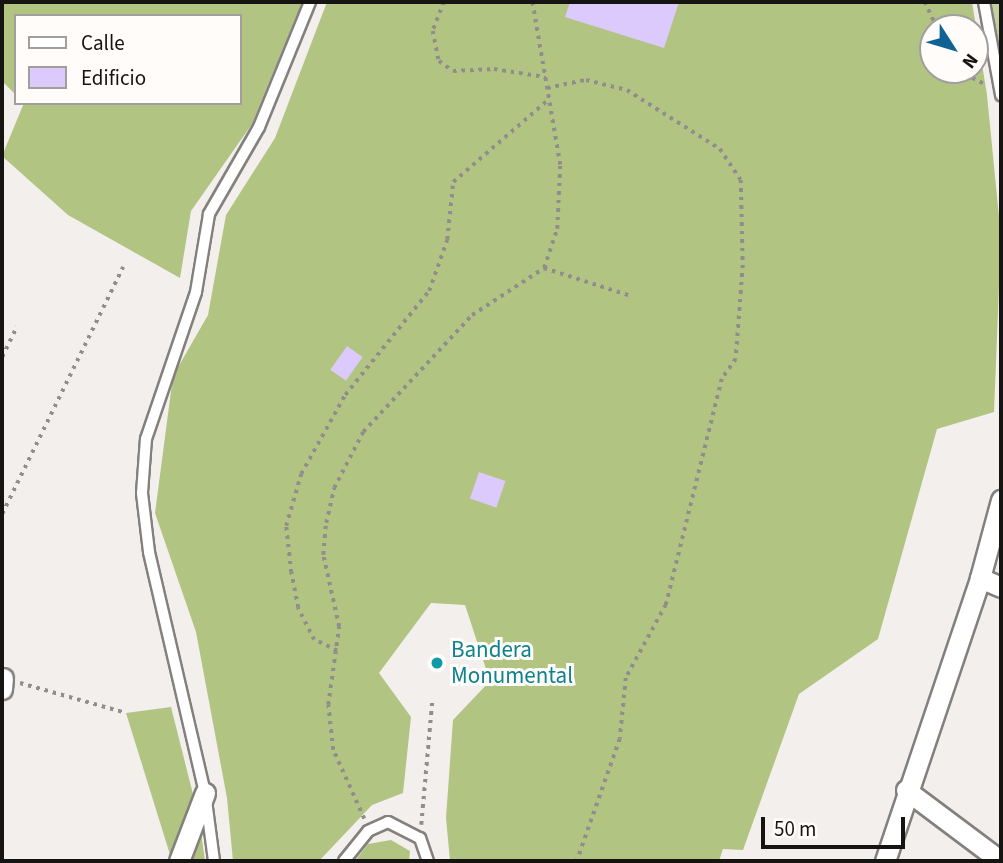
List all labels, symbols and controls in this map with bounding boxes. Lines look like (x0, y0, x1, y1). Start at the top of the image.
legend (14, 14, 242, 105)
north arrow (919, 14, 989, 84)
text: Calle (81, 28, 125, 58)
text: N (955, 48, 984, 74)
text: Edificio (81, 63, 146, 93)
place label: Bandera Monumental (451, 636, 573, 690)
marker: Bandera Monumental (429, 655, 445, 671)
scale bar (765, 804, 908, 848)
text: 50 m (774, 814, 816, 844)

